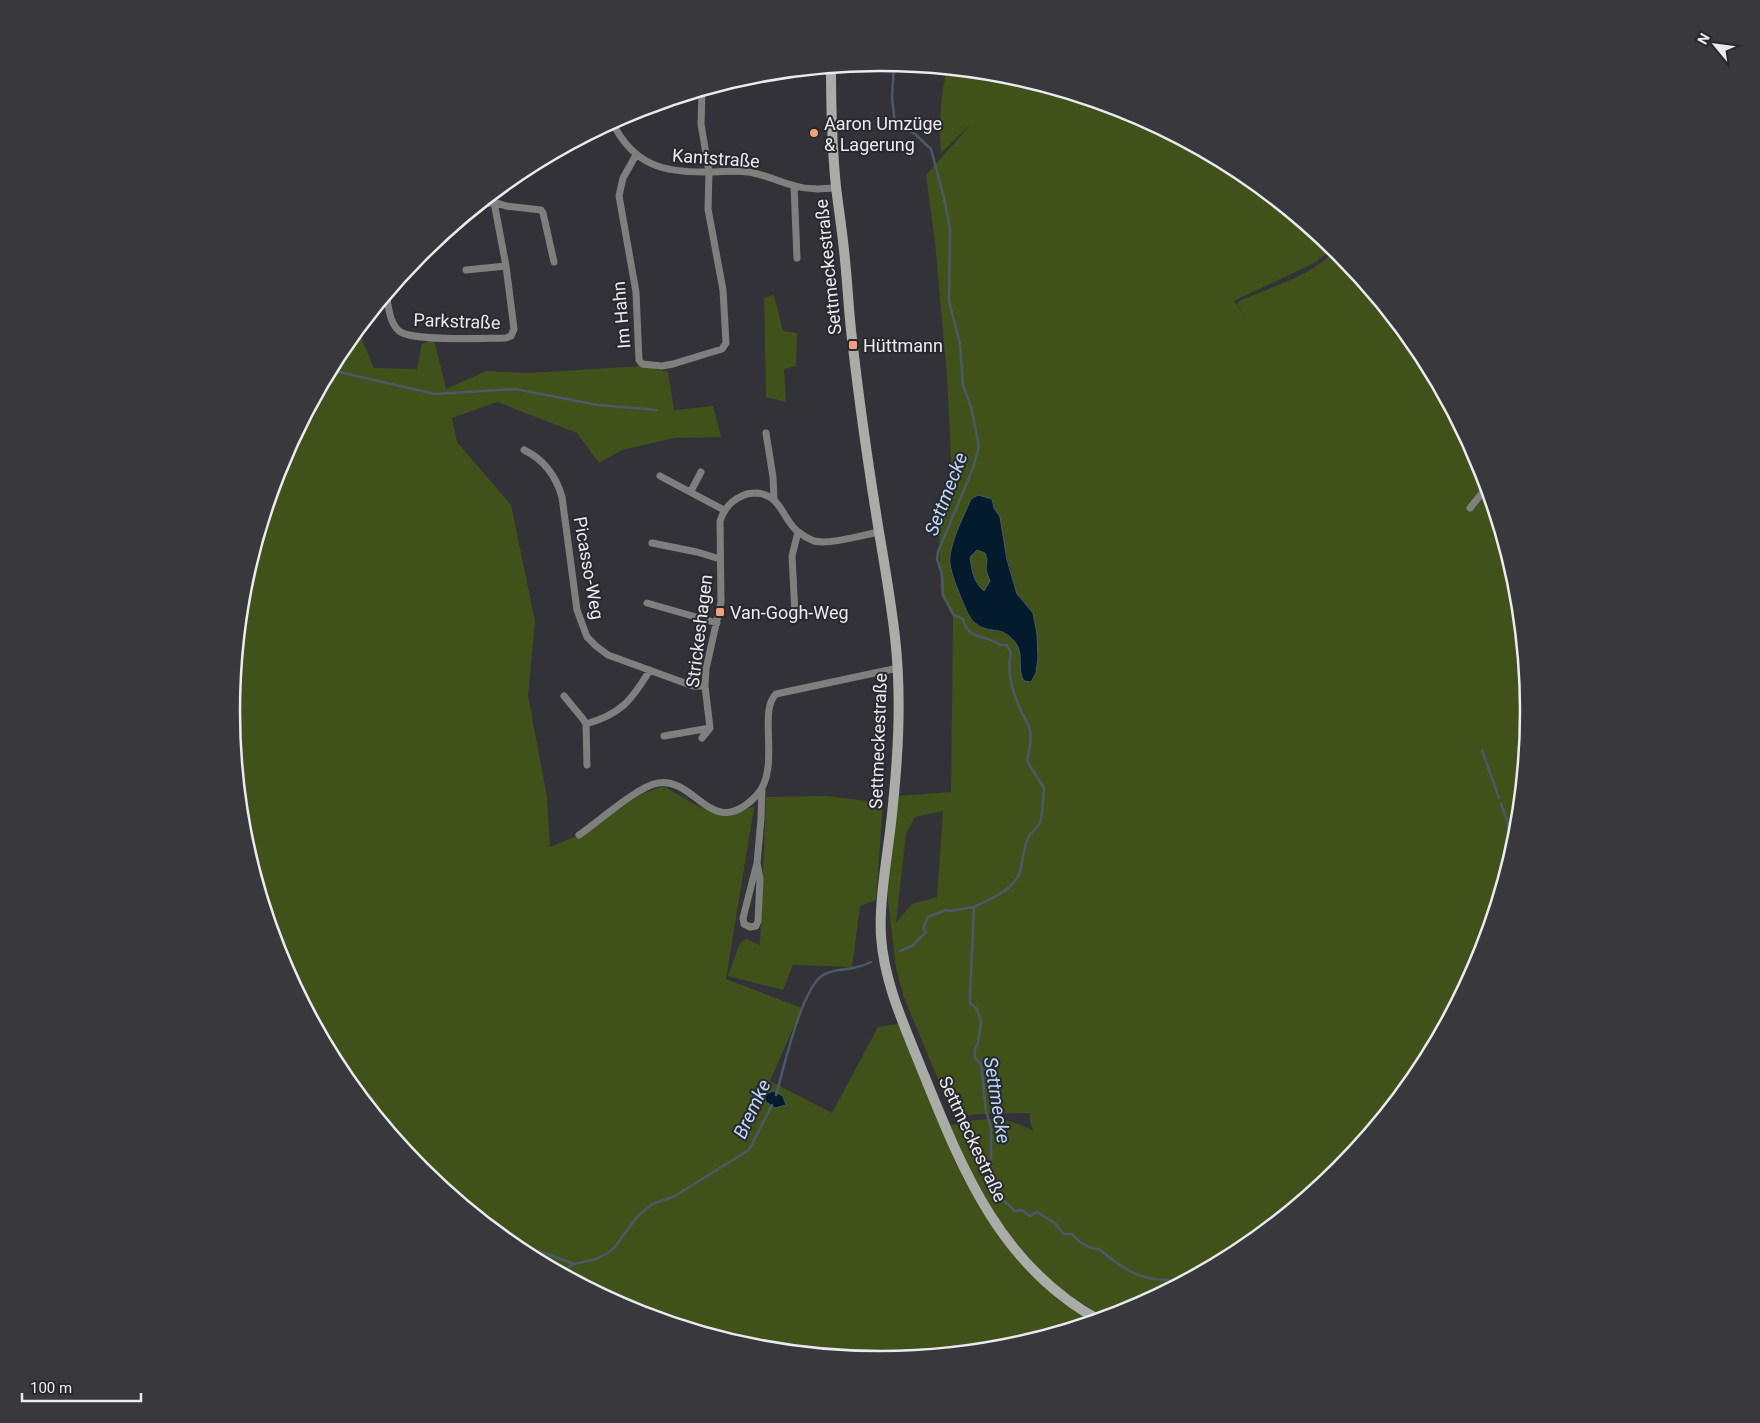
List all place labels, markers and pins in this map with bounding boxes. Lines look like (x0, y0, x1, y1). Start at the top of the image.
place label: Aaron Umzüge & Lagerung (824, 113, 942, 155)
marker: Aaron Umzüge & Lagerung (808, 127, 820, 139)
place label: Hüttmann (863, 335, 943, 356)
marker: Hüttmann (847, 339, 859, 351)
place label: Van-Gogh-Weg (730, 602, 849, 623)
marker: Van-Gogh-Weg (714, 606, 726, 618)

